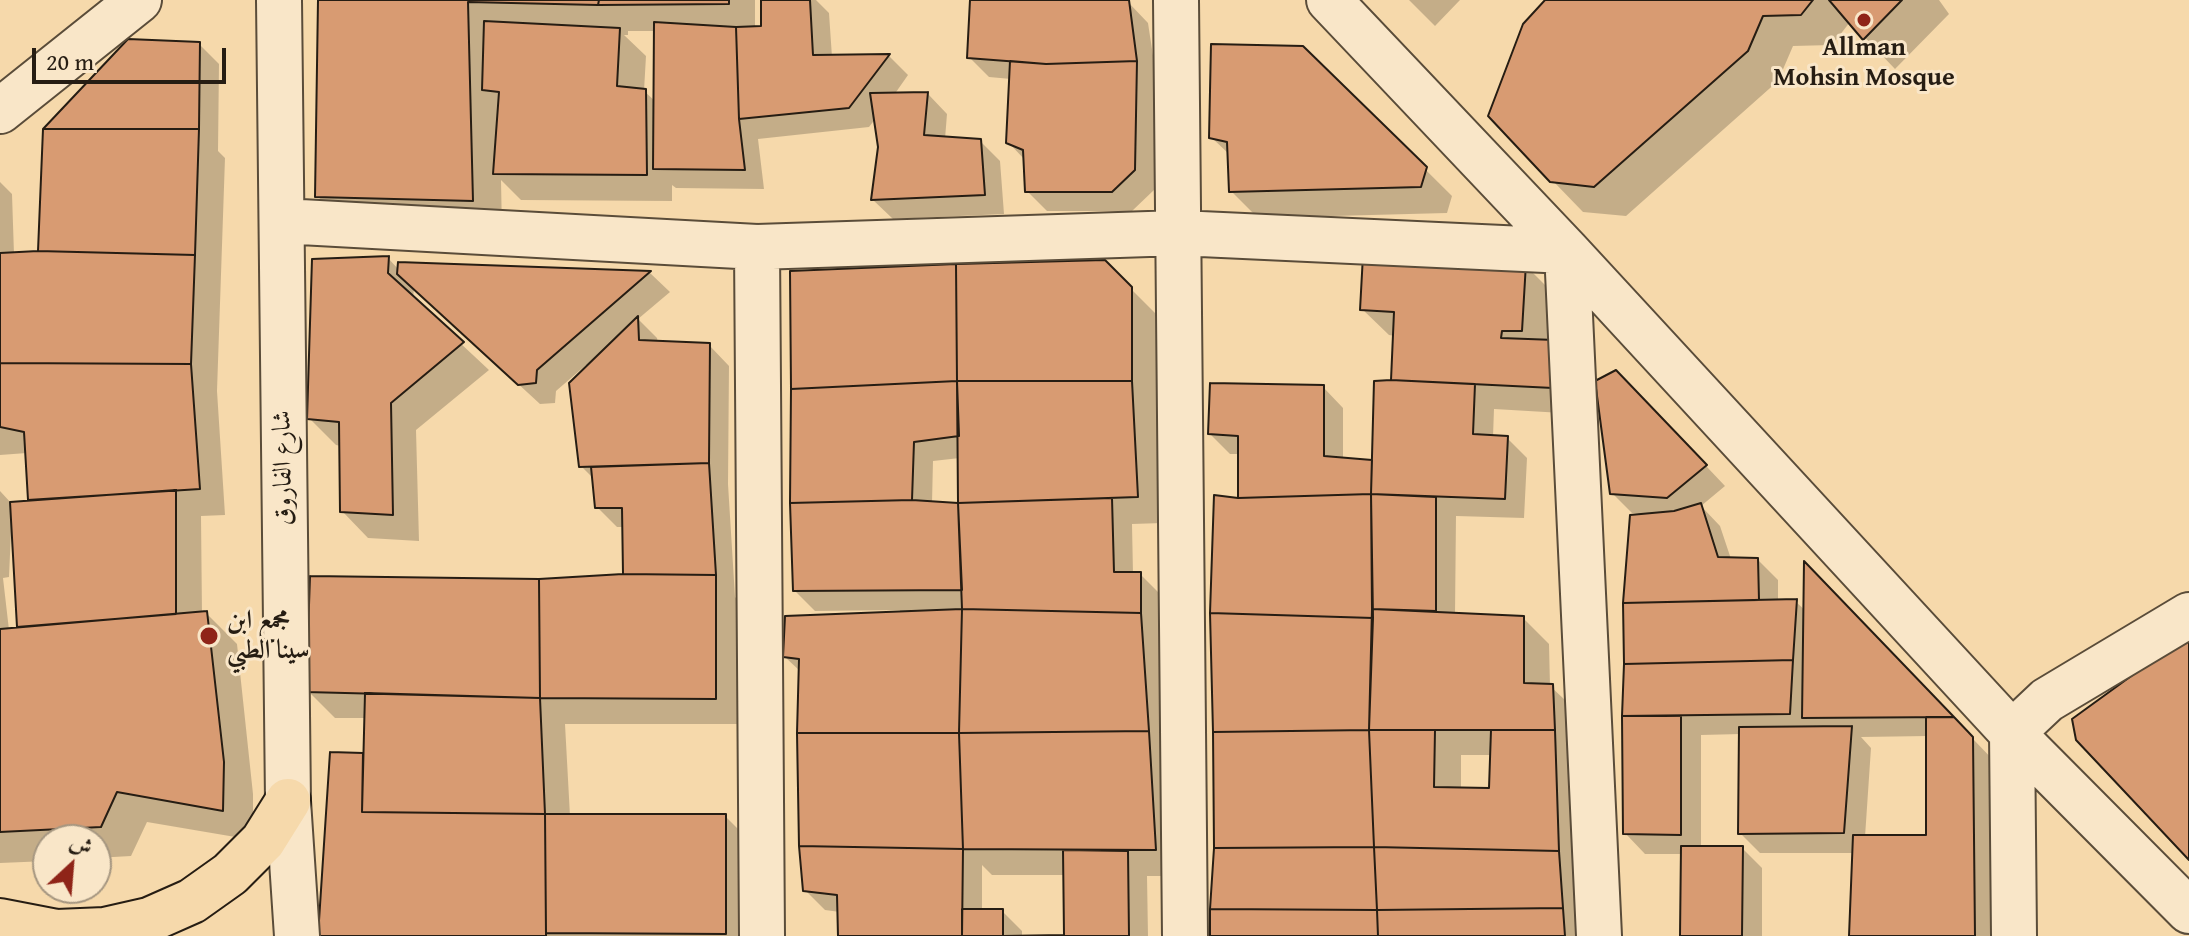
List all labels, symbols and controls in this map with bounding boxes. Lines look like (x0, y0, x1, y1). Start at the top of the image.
marker: Allman Mohsin Mosque (1855, 11, 1873, 29)
scale bar (36, 32, 230, 82)
place label: Allman Mohsin Mosque (1773, 32, 1955, 94)
text: 20 m (46, 44, 94, 79)
street label: شارع الفاروق (267, 410, 301, 526)
place label: مجمع ابن سينا الطبي (227, 605, 310, 666)
marker: مجمع ابن سينا الطبي (198, 625, 220, 647)
north arrow (32, 824, 112, 904)
text: ش (65, 825, 98, 863)

